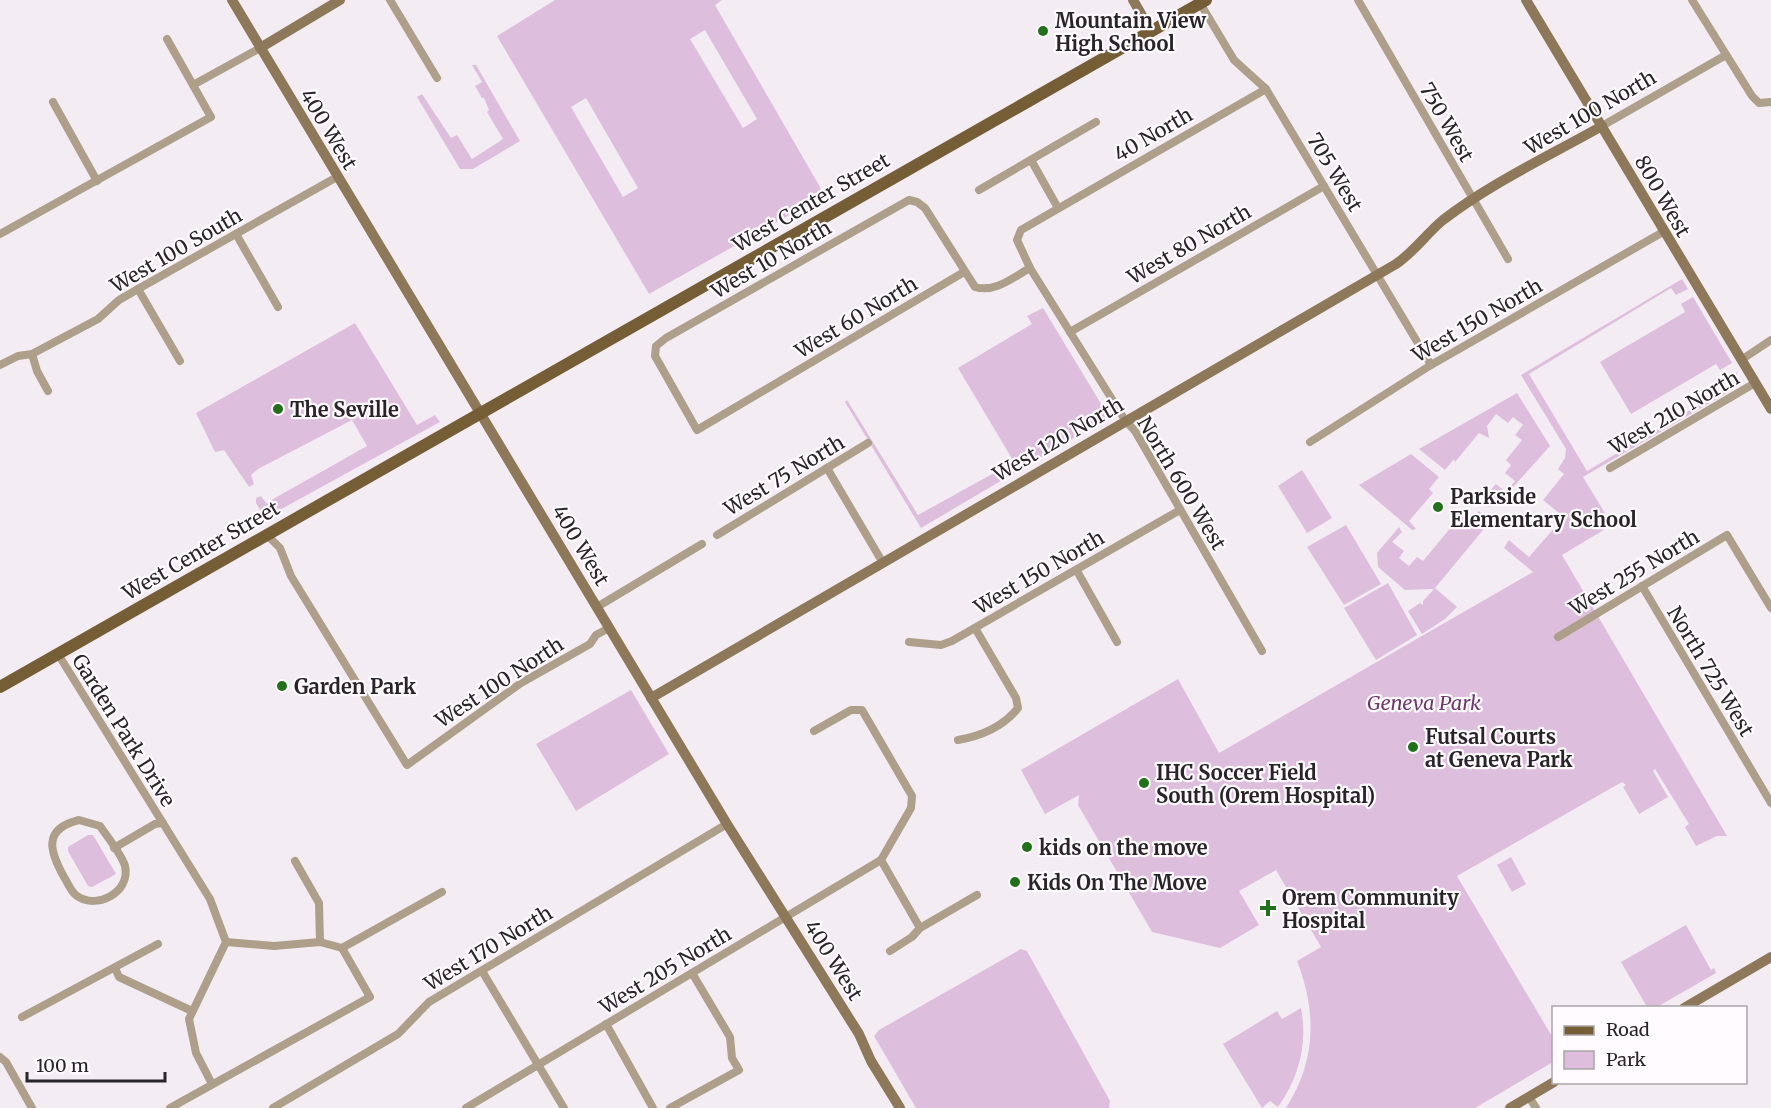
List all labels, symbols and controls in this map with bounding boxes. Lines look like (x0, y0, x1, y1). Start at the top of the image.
place label: Mountain View High School (1055, 8, 1207, 56)
marker: Mountain View High School (1036, 24, 1050, 38)
street label: West 100 North (1519, 64, 1660, 160)
street label: 750 West (1414, 78, 1480, 166)
street label: 400 West (295, 84, 363, 174)
street label: 40 North (1109, 102, 1197, 166)
street label: 705 West (1302, 128, 1368, 216)
street label: West Center Street (727, 147, 894, 258)
street label: 800 West (1630, 151, 1696, 241)
street label: West 80 North (1122, 199, 1255, 290)
street label: West 100 South (105, 202, 246, 298)
street label: West 10 North (706, 215, 836, 304)
street label: West 60 North (789, 271, 922, 364)
street label: West 150 North (1407, 273, 1547, 368)
street label: West 210 North (1604, 365, 1743, 460)
street label: West 120 North (987, 391, 1128, 487)
place label: The Seville (290, 397, 399, 422)
marker: The Seville (271, 402, 285, 416)
street label: North 600 West (1132, 412, 1232, 555)
street label: West 75 North (718, 429, 849, 521)
place label: Parkside Elementary School (1450, 484, 1637, 532)
street label: West Center Street (117, 495, 284, 606)
street label: 400 West (547, 500, 615, 590)
marker: Parkside Elementary School (1431, 500, 1445, 514)
street label: West 255 North (1564, 523, 1703, 621)
street label: West 150 North (969, 525, 1109, 620)
street label: North 725 West (1662, 601, 1760, 741)
street label: West 100 North (429, 631, 568, 733)
street label: Garden Park Drive (67, 649, 181, 811)
place label: Garden Park (294, 674, 416, 699)
marker: Garden Park (275, 679, 289, 693)
park label: Geneva Park (1367, 690, 1481, 715)
place label: Futsal Courts at Geneva Park (1425, 724, 1572, 772)
marker: Futsal Courts at Geneva Park (1406, 740, 1420, 754)
place label: IHC Soccer Field South (Orem Hospital) (1156, 760, 1375, 808)
marker: IHC Soccer Field South (Orem Hospital) (1137, 776, 1151, 790)
place label: kids on the move (1039, 835, 1208, 860)
marker: kids on the move (1020, 840, 1034, 854)
place label: Kids On The Move (1027, 870, 1207, 895)
marker: Kids On The Move (1008, 875, 1022, 889)
place label: Orem Community Hospital (1282, 885, 1459, 933)
marker: Orem Community Hospital (1259, 899, 1277, 917)
street label: West 170 North (418, 900, 557, 997)
street label: 400 West (800, 915, 869, 1005)
street label: West 205 North (594, 921, 735, 1020)
legend (1552, 1006, 1747, 1084)
text: Road (1606, 1018, 1650, 1041)
scale bar (27, 1045, 165, 1083)
text: Park (1606, 1048, 1647, 1071)
text: 100 m (36, 1054, 89, 1077)

